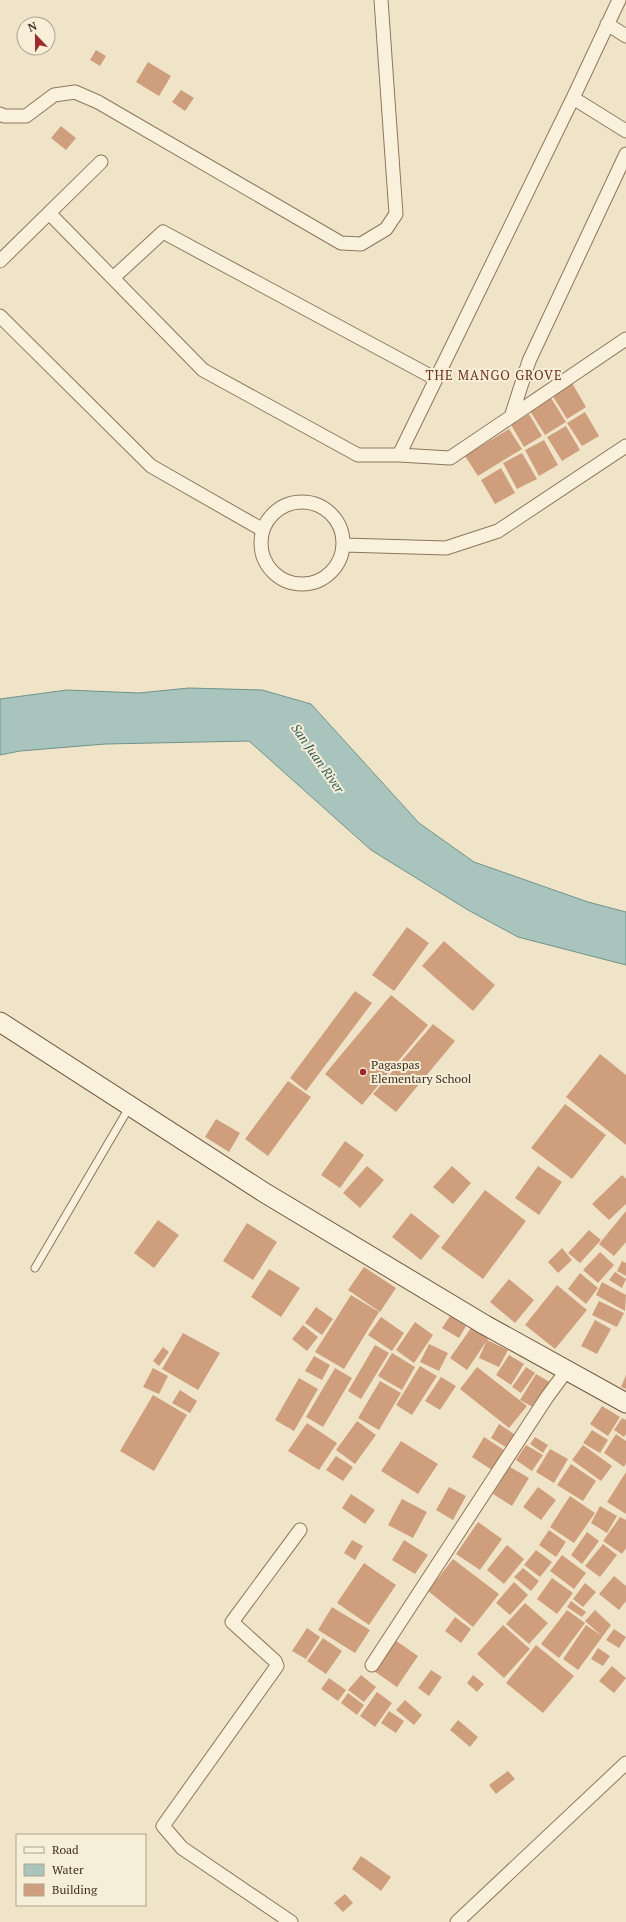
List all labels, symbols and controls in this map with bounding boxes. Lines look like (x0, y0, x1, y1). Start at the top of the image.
north arrow (16, 16, 56, 56)
text: N (26, 18, 39, 35)
district label: THE MANGO GROVE (426, 366, 563, 384)
water label: San Juan River (287, 720, 349, 797)
place label: Pagaspas Elementary School (371, 1057, 472, 1086)
marker: Pagaspas Elementary School (358, 1067, 368, 1077)
legend (16, 1834, 146, 1906)
text: Road (52, 1842, 79, 1857)
text: Water (52, 1862, 84, 1877)
text: Building (52, 1882, 98, 1897)

